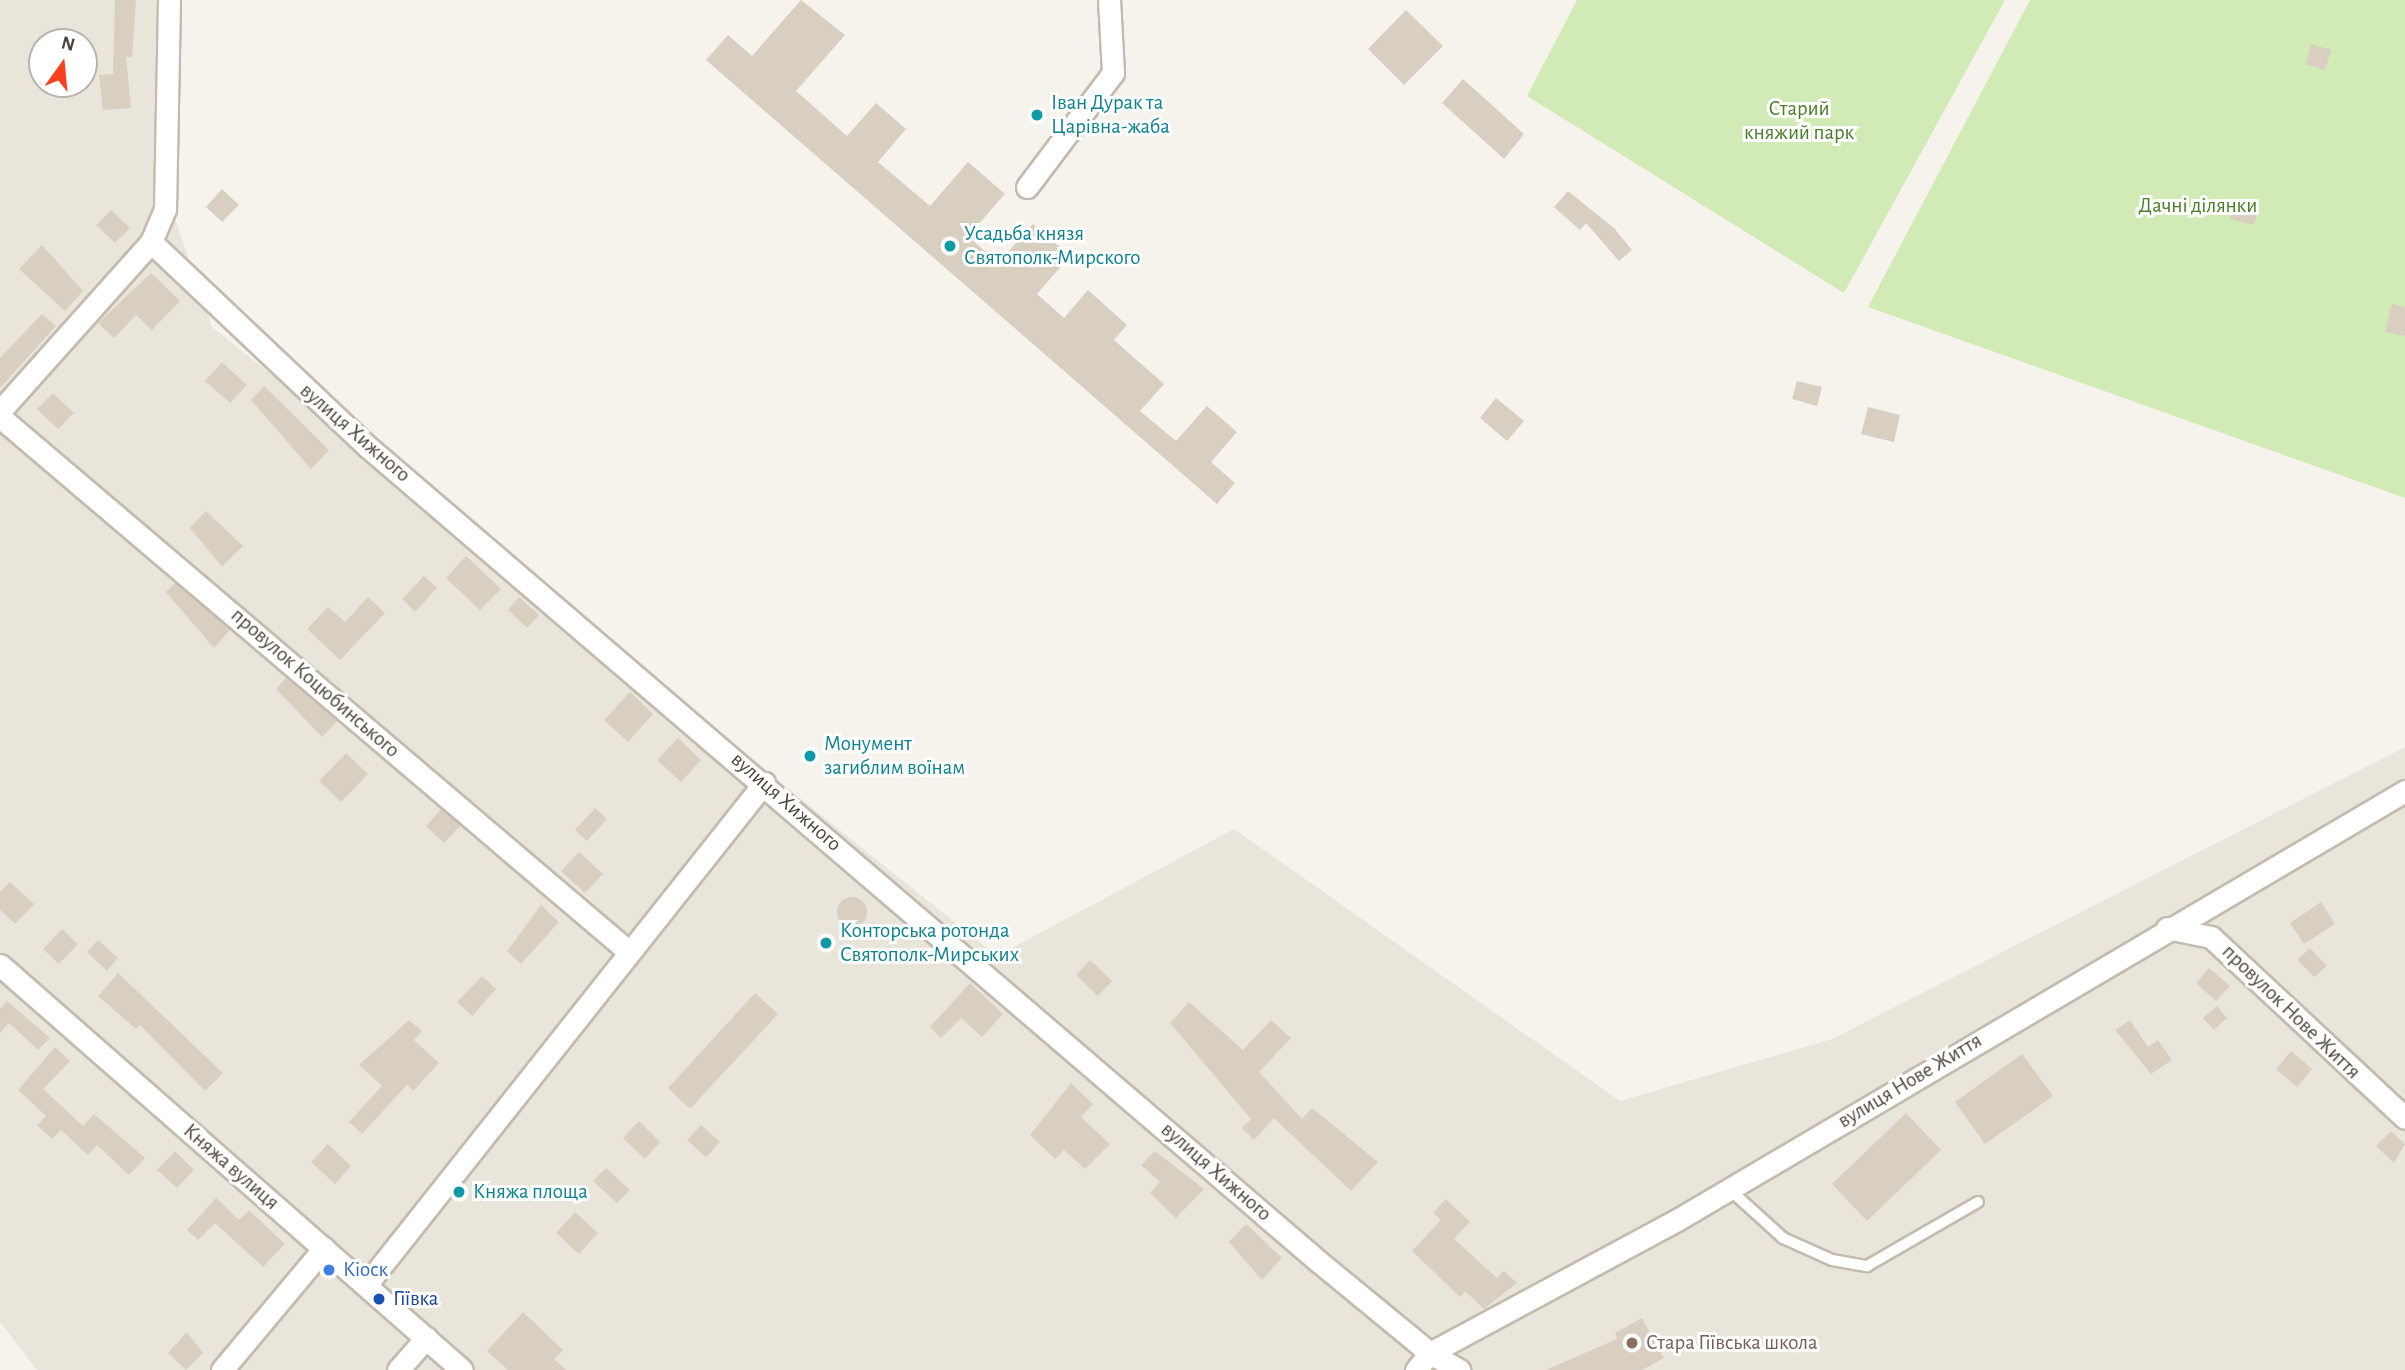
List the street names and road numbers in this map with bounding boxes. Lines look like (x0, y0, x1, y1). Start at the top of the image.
street label: вулиця Хижного (295, 378, 415, 488)
street label: провулок Коцюбинського (225, 603, 405, 763)
street label: вулиця Хижного (726, 747, 846, 857)
street label: провулок Нове Життя (2216, 939, 2366, 1085)
street label: вулиця Нове Життя (1833, 1028, 1987, 1134)
street label: вулиця Хижного (1156, 1117, 1276, 1227)
street label: Княжа вулиця (178, 1119, 284, 1215)

